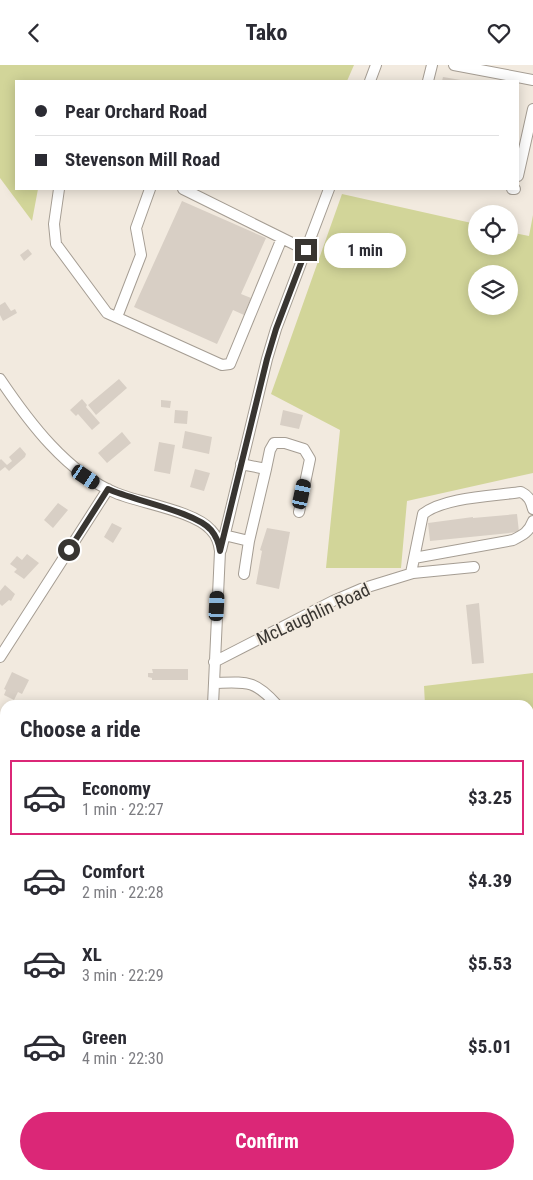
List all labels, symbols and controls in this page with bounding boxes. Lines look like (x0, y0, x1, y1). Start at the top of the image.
icon: back (20, 19, 48, 47)
icon: heart (485, 19, 513, 47)
text: Tako (246, 20, 287, 45)
text: Pear Orchard Road (65, 100, 207, 123)
text: Stevenson Mill Road (65, 148, 220, 171)
map controls (468, 205, 518, 315)
button: locate (468, 205, 518, 255)
callout: 1 min (324, 233, 406, 267)
route end (295, 239, 317, 261)
text: 1 min (347, 241, 383, 260)
button: layers (468, 265, 518, 315)
car (69, 462, 102, 492)
car (291, 478, 312, 510)
route start (58, 539, 80, 561)
street label: McLaughlin Road (253, 579, 373, 649)
car (208, 591, 225, 621)
text: Choose a ride (20, 717, 141, 742)
icon: car (22, 775, 67, 820)
text: Economy (82, 777, 151, 800)
text: $3.25 (468, 786, 512, 809)
text: 1 min · 22:27 (82, 800, 164, 819)
icon: car (22, 858, 67, 903)
text: Comfort (82, 860, 145, 883)
text: $4.39 (468, 869, 512, 892)
text: 2 min · 22:28 (82, 883, 164, 902)
icon: car (22, 941, 67, 986)
text: XL (82, 943, 102, 966)
text: $5.53 (468, 952, 512, 975)
text: 3 min · 22:29 (82, 966, 164, 985)
icon: car (22, 1024, 67, 1069)
text: Green (82, 1026, 127, 1049)
text: $5.01 (468, 1035, 512, 1058)
text: 4 min · 22:30 (82, 1049, 164, 1068)
button: Confirm (20, 1112, 514, 1170)

